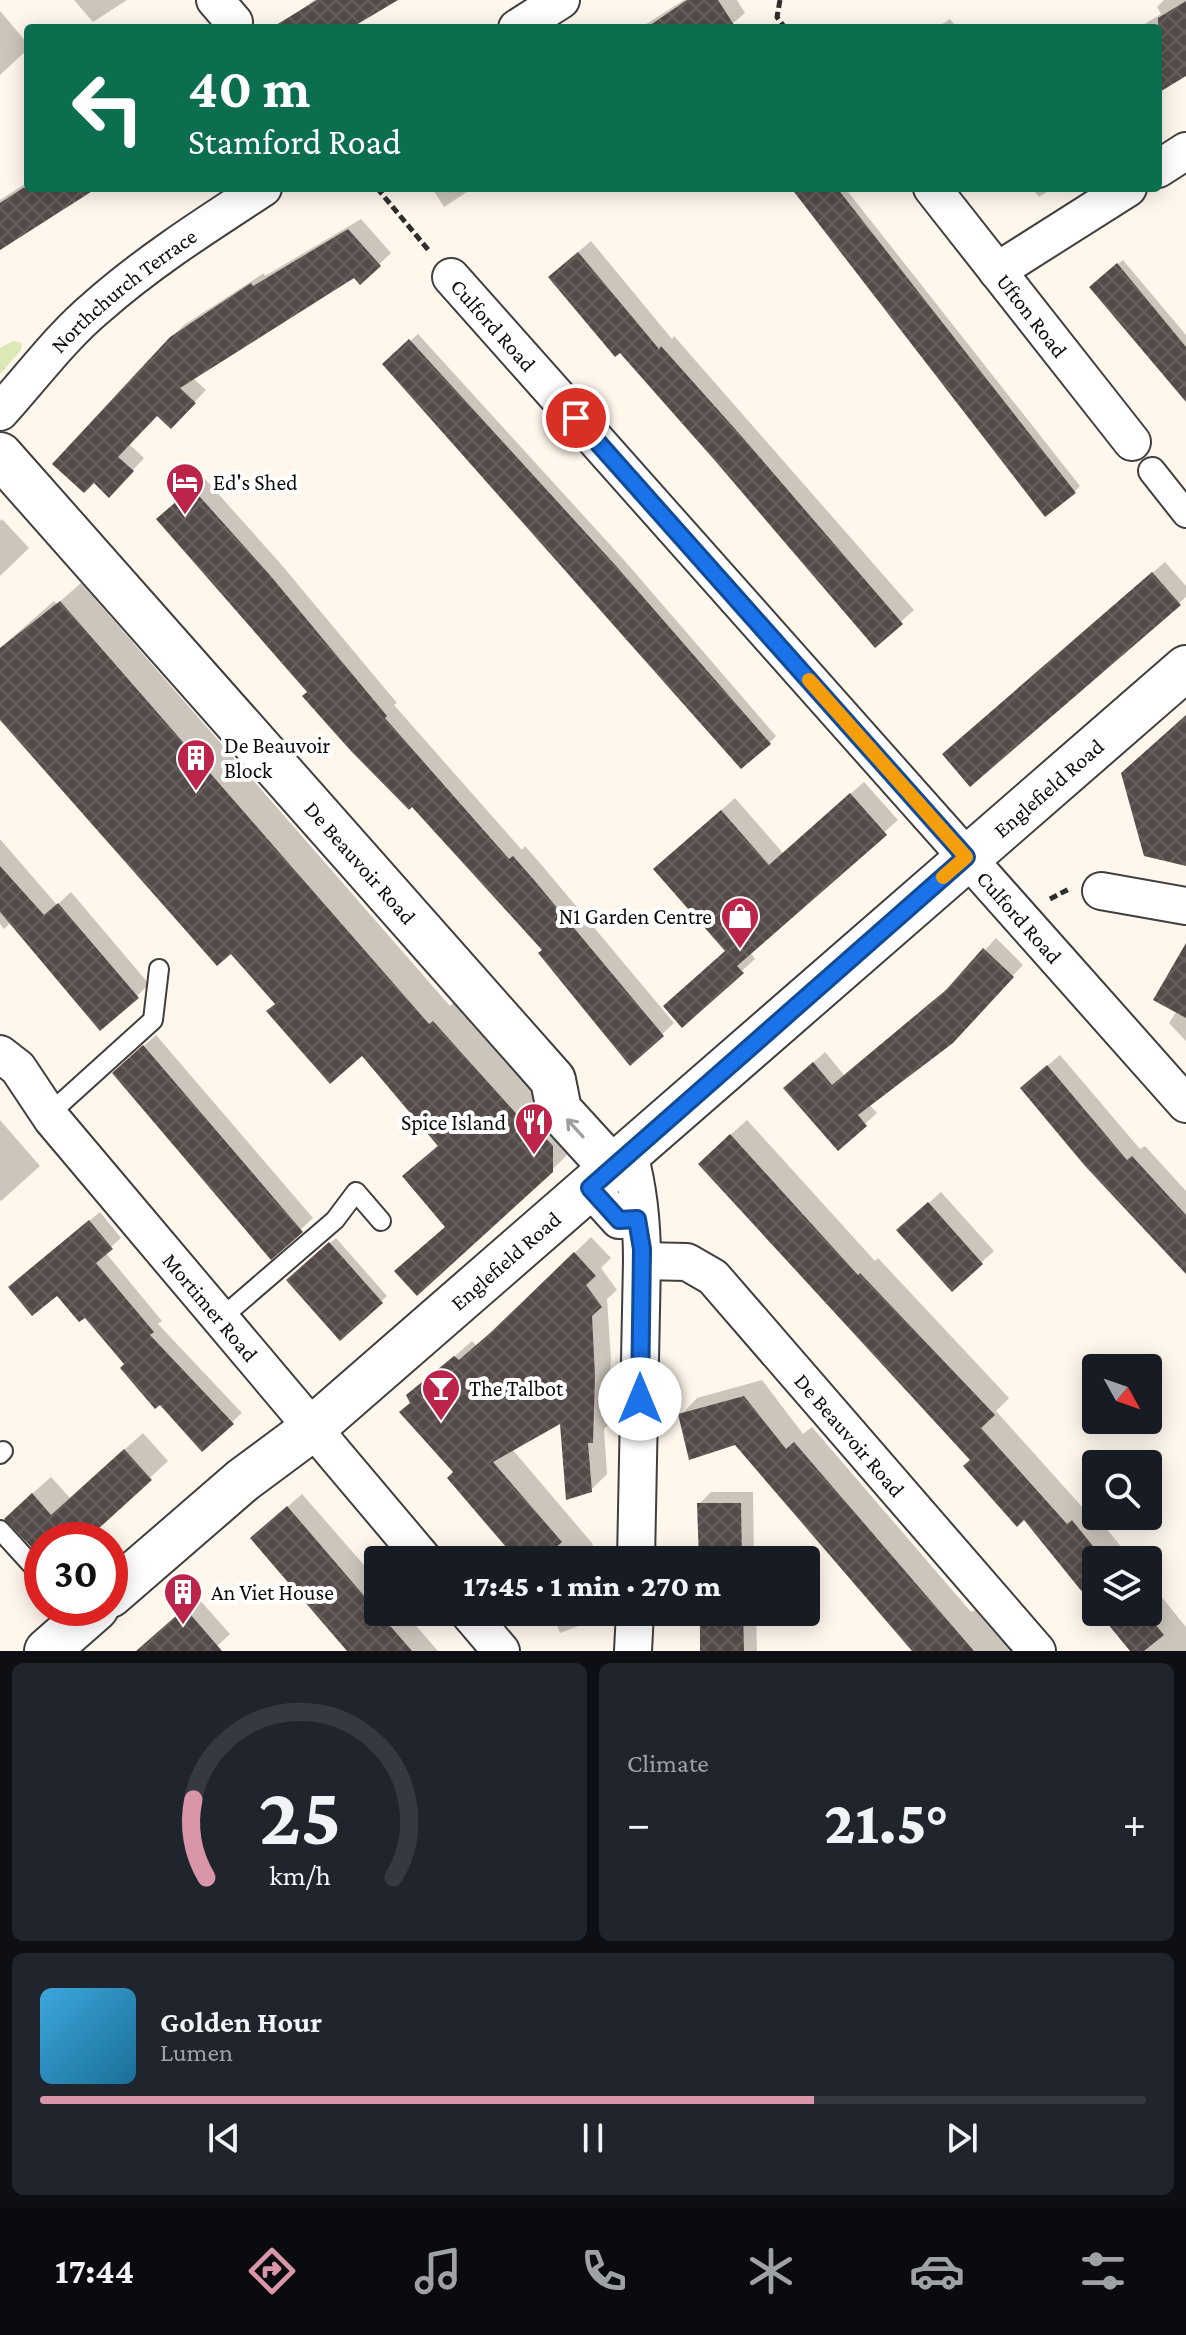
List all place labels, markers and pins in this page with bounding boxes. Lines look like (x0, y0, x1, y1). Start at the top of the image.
pin (542, 384, 610, 452)
hotel icon: Ed's Shed (164, 461, 206, 516)
place label: Ed's Shed (213, 470, 298, 495)
place label: De Beauvoir Block (224, 733, 331, 783)
building icon: De Beauvoir Block (175, 737, 217, 792)
shop icon: N1 Garden Centre (719, 895, 761, 950)
place label: N1 Garden Centre (559, 904, 712, 929)
restaurant icon: Spice Island (513, 1101, 555, 1156)
place label: Spice Island (401, 1110, 506, 1135)
bar icon: The Talbot (420, 1367, 462, 1422)
place label: The Talbot (469, 1376, 564, 1401)
building icon: An Viet House (162, 1571, 204, 1626)
place label: An Viet House (211, 1580, 334, 1605)

